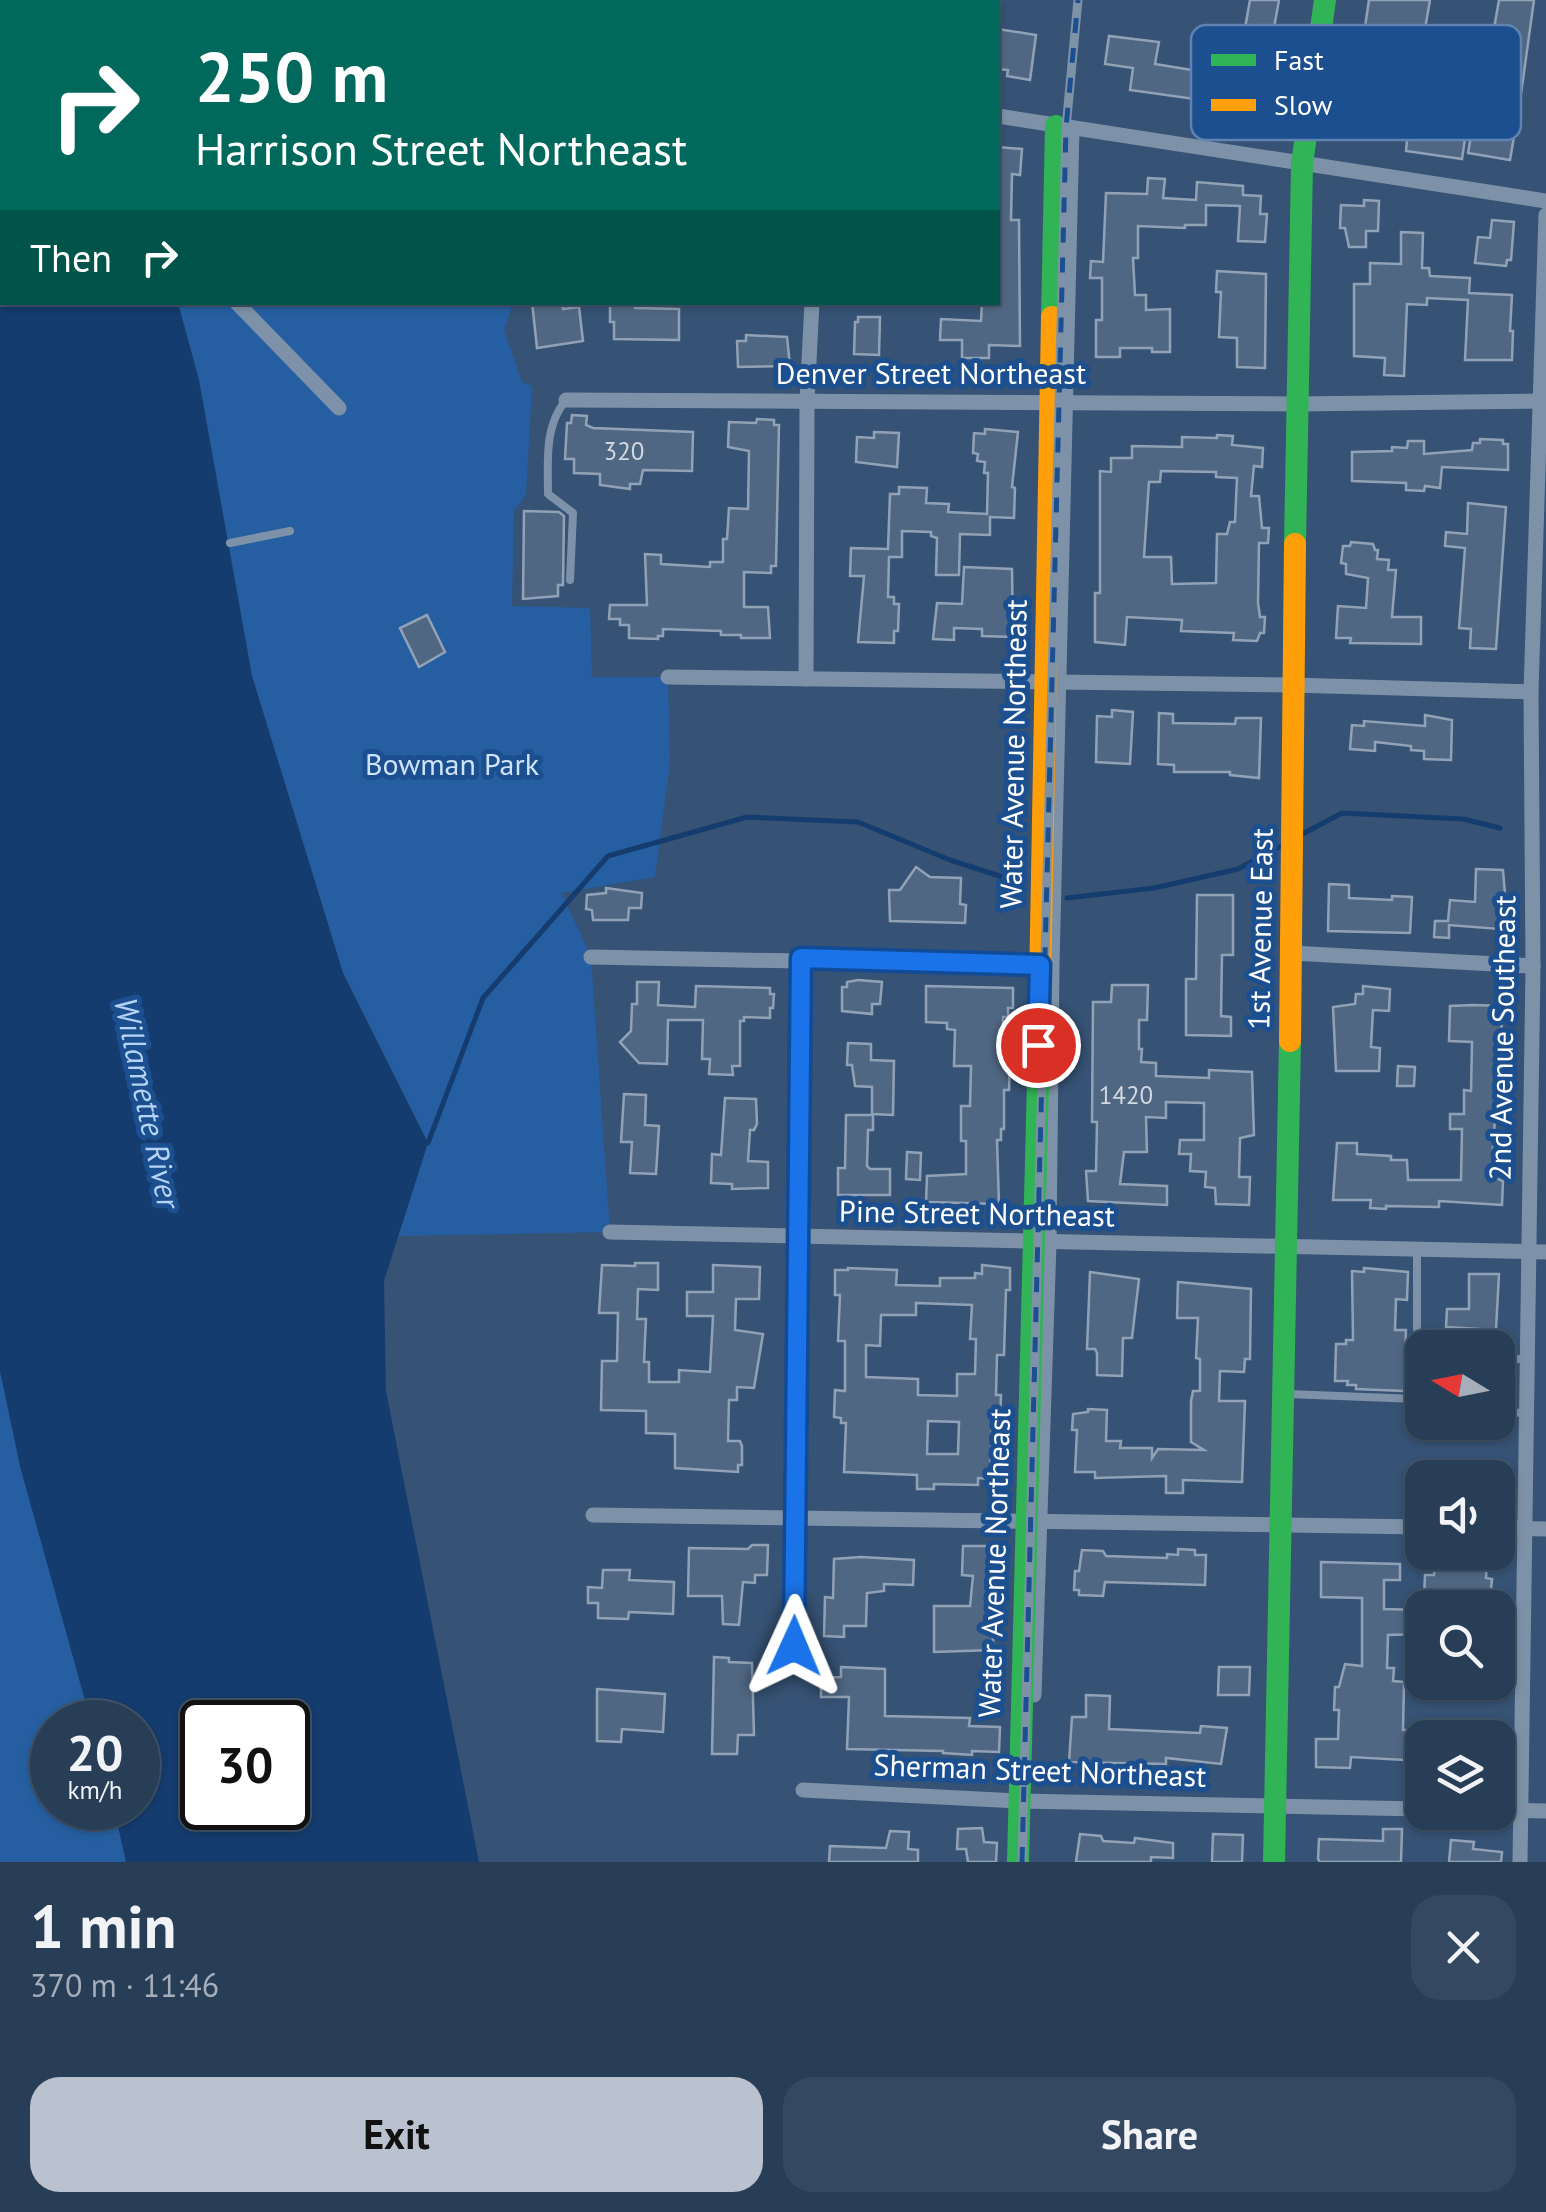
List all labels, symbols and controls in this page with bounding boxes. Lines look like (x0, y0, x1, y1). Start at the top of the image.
legend (1191, 25, 1521, 140)
text: 250 m (195, 31, 388, 121)
icon: right (30, 40, 160, 170)
text: Fast (1274, 41, 1324, 78)
text: Slow (1274, 86, 1333, 123)
text: Harrison Street Northeast (195, 119, 687, 177)
icon: right (132, 230, 187, 285)
text: Then (30, 233, 112, 282)
street label: Denver Street Northeast (776, 353, 1086, 392)
house number: 320 (604, 435, 644, 467)
street label: Water Avenue Northeast (990, 599, 1035, 909)
park label: Bowman Park (365, 744, 540, 783)
street label: 1st Avenue East (1238, 828, 1281, 1030)
street label: 2nd Avenue Southeast (1480, 895, 1523, 1181)
water label: Willamette River (105, 994, 191, 1214)
pin (996, 1003, 1081, 1088)
icon: arrive (1011, 1018, 1066, 1073)
house number: 1420 (1099, 1079, 1153, 1111)
street label: Pine Street Northeast (839, 1191, 1115, 1234)
north arrow (1405, 1330, 1515, 1440)
map controls (1405, 1330, 1515, 1830)
street label: Water Avenue Northeast (969, 1408, 1018, 1718)
button: sound (1405, 1460, 1515, 1570)
button: search (1405, 1590, 1515, 1700)
position arrow (742, 1594, 846, 1698)
speed limit sign: 30 (180, 1700, 310, 1830)
text: 20 (67, 1720, 123, 1785)
button: layers (1405, 1720, 1515, 1830)
street label: Sherman Street Northeast (873, 1744, 1207, 1795)
text: km/h (68, 1774, 122, 1806)
text: 1 min (30, 1887, 176, 1965)
button: close (1411, 1895, 1516, 2000)
text: 370 m · 11:46 (30, 1964, 219, 2006)
button: Exit (30, 2077, 763, 2192)
button: Share (783, 2077, 1516, 2192)

